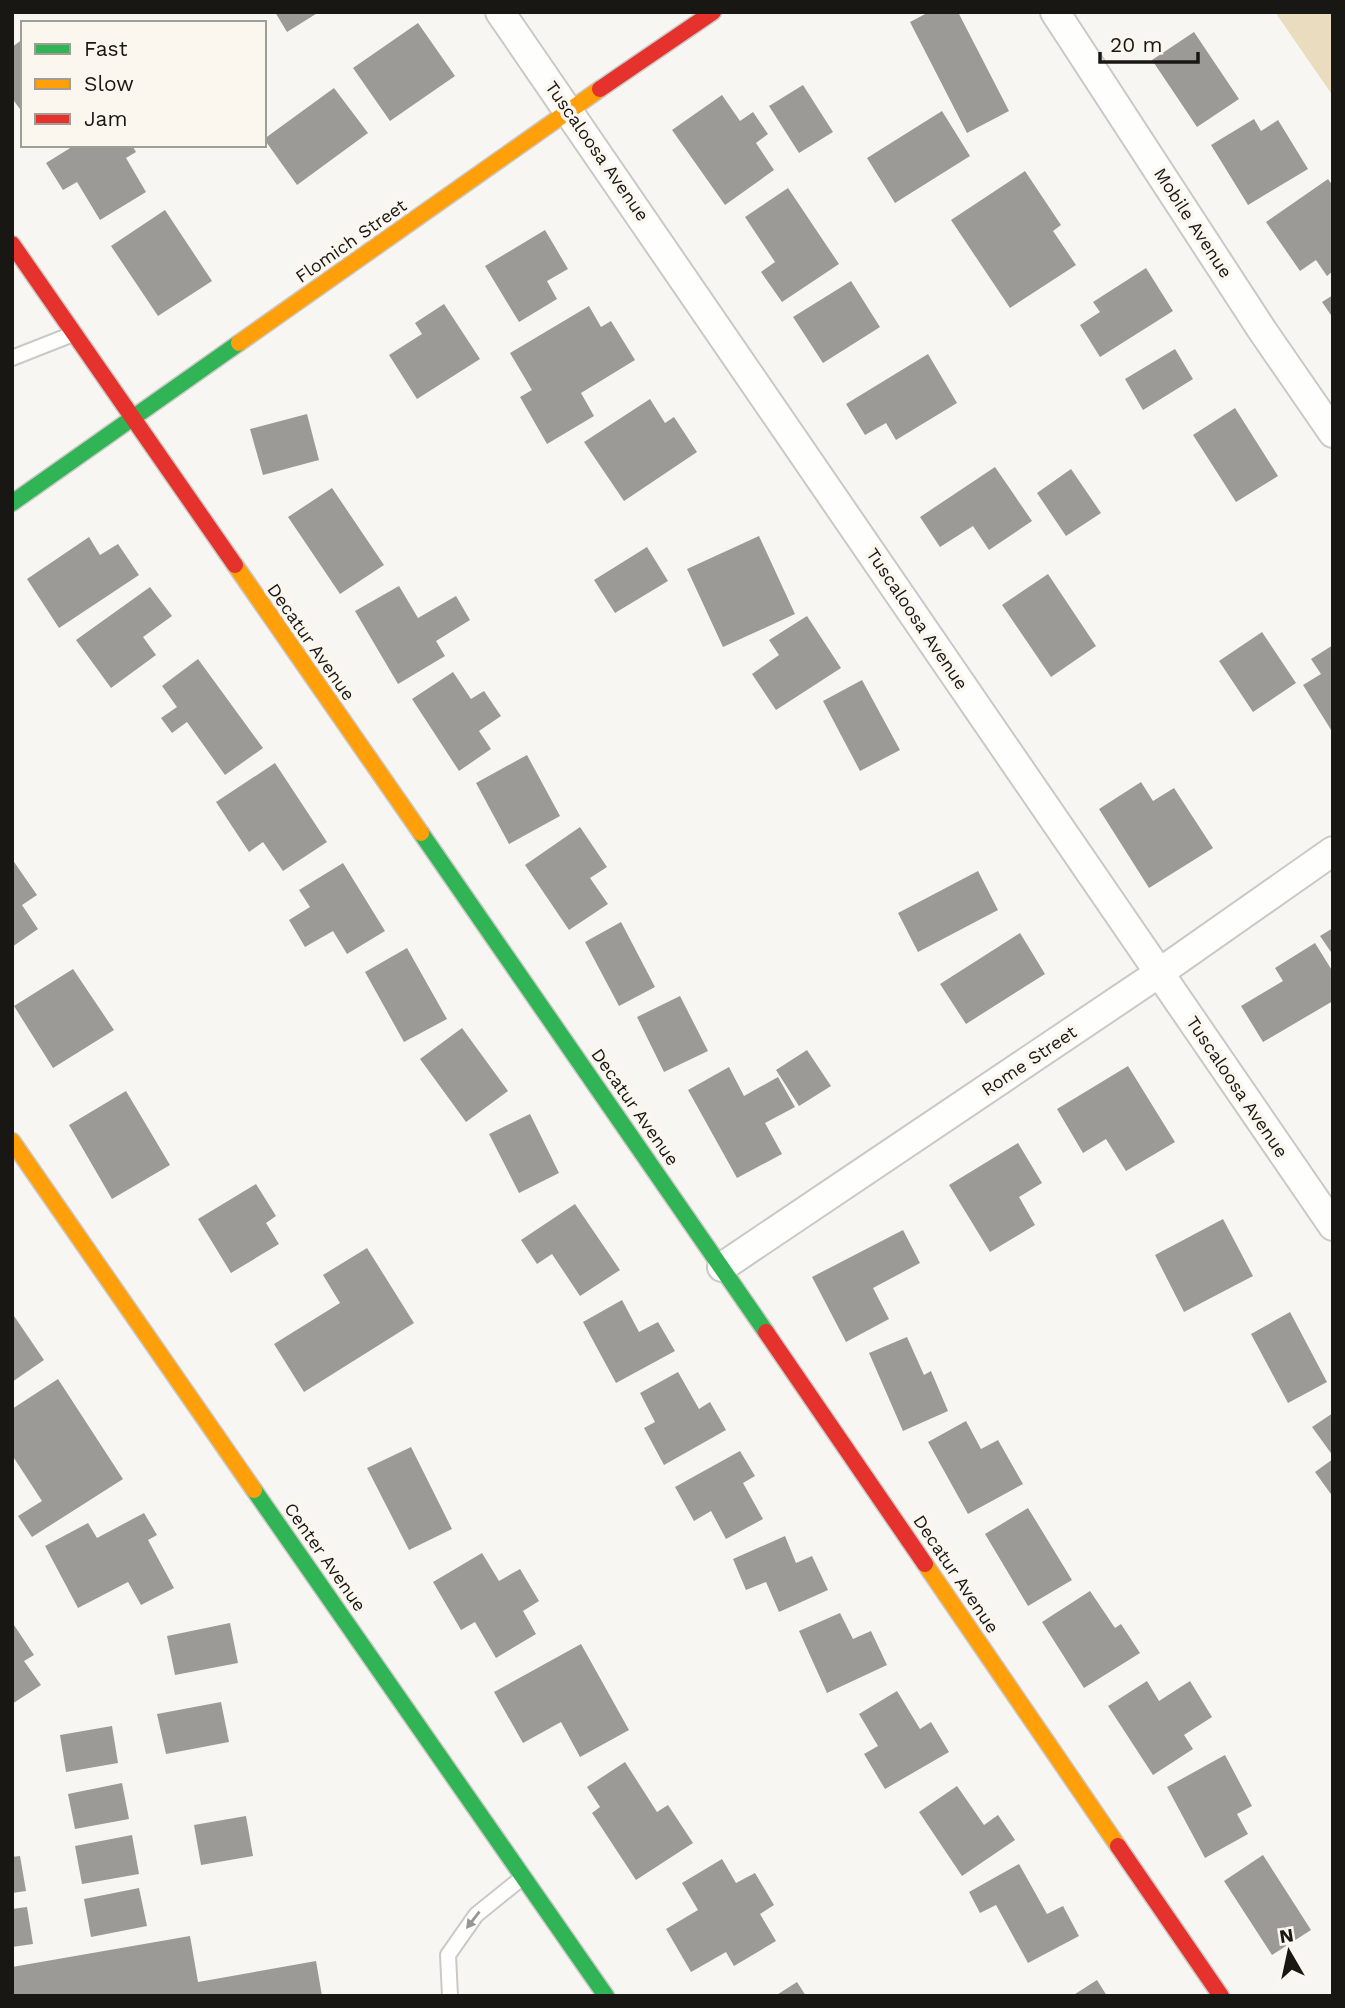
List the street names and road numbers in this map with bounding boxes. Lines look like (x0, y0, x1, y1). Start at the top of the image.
street label: Tuscaloosa Avenue (541, 77, 654, 225)
street label: Mobile Avenue (1150, 164, 1237, 282)
street label: Flomich Street (291, 194, 411, 287)
street label: Tuscaloosa Avenue (862, 544, 973, 693)
street label: Decatur Avenue (263, 579, 360, 704)
street label: Tuscaloosa Avenue (1182, 1012, 1293, 1161)
street label: Rome Street (977, 1021, 1081, 1100)
street label: Decatur Avenue (587, 1044, 684, 1169)
street label: Center Avenue (280, 1498, 371, 1615)
street label: Decatur Avenue (909, 1511, 1004, 1637)

